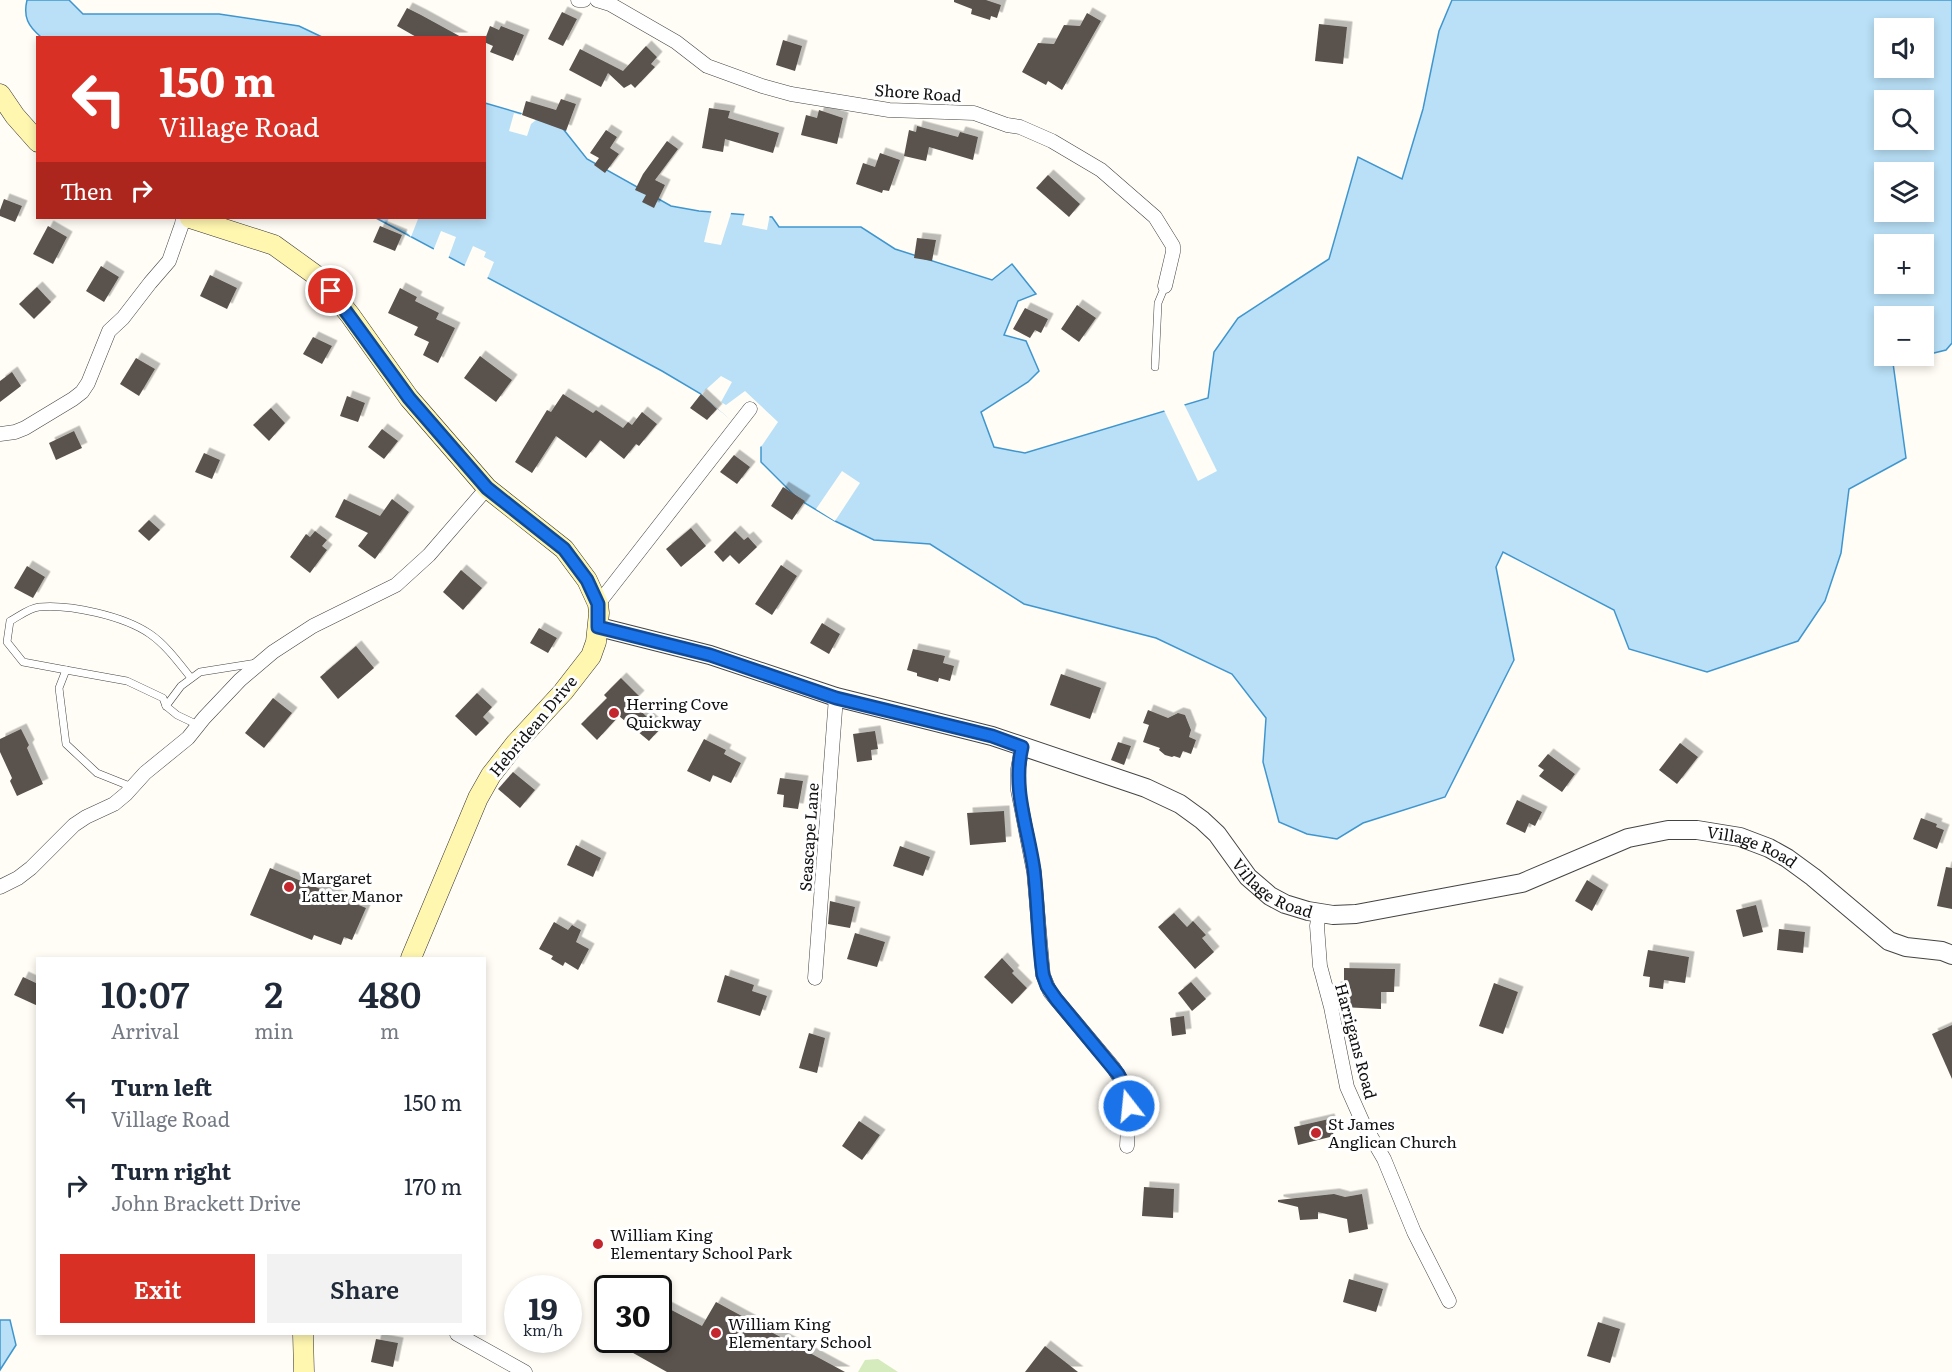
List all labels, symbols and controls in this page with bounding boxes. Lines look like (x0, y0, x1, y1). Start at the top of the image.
map controls (1874, 18, 1934, 366)
button: sound (1874, 18, 1934, 78)
text: 150 m (159, 48, 275, 110)
icon: left (60, 60, 138, 138)
street label: Shore Road (874, 77, 963, 107)
button: search (1874, 90, 1934, 150)
text: Village Road (159, 105, 320, 145)
button: layers (1874, 162, 1934, 222)
text: Then (60, 174, 113, 207)
icon: right (125, 174, 158, 207)
button: + (1874, 234, 1934, 294)
pin (305, 265, 356, 316)
icon: arrive (314, 274, 347, 307)
button: − (1874, 306, 1934, 366)
street label: Hebridean Drive (483, 669, 582, 781)
place label: Herring Cove Quickway (626, 691, 728, 733)
marker: Herring Cove Quickway (607, 706, 621, 720)
street label: Seascape Lane (792, 782, 824, 892)
street label: Village Road (1705, 819, 1803, 873)
street label: Village Road (1227, 853, 1316, 923)
place label: Margaret Latter Manor (301, 865, 403, 907)
marker: Margaret Latter Manor (282, 880, 296, 894)
text: 10:07 (101, 966, 189, 1019)
text: 2 (264, 966, 283, 1019)
text: 480 (358, 966, 421, 1019)
street label: Harrigans Road (1330, 980, 1384, 1102)
text: Arrival (111, 1015, 179, 1045)
text: min (254, 1015, 293, 1045)
text: m (380, 1015, 399, 1045)
text: Turn left (111, 1070, 212, 1103)
position arrow (1097, 1074, 1161, 1138)
icon: left (60, 1085, 93, 1118)
text: 150 m (403, 1085, 462, 1118)
text: Village Road (111, 1103, 230, 1133)
place label: St James Anglican Church (1328, 1111, 1457, 1153)
marker: St James Anglican Church (1309, 1126, 1323, 1140)
text: Turn right (111, 1154, 231, 1187)
icon: right (60, 1169, 93, 1202)
text: 170 m (404, 1169, 462, 1202)
text: John Brackett Drive (111, 1187, 301, 1217)
place label: William King Elementary School Park (610, 1222, 792, 1264)
marker: William King Elementary School Park (591, 1237, 605, 1251)
button: Exit (60, 1254, 255, 1323)
button: Share (267, 1254, 462, 1323)
speed limit sign: 30 (594, 1275, 672, 1353)
text: 19 (528, 1285, 558, 1329)
place label: William King Elementary School (728, 1311, 872, 1353)
text: km/h (523, 1318, 563, 1341)
marker: William King Elementary School (709, 1326, 723, 1340)

